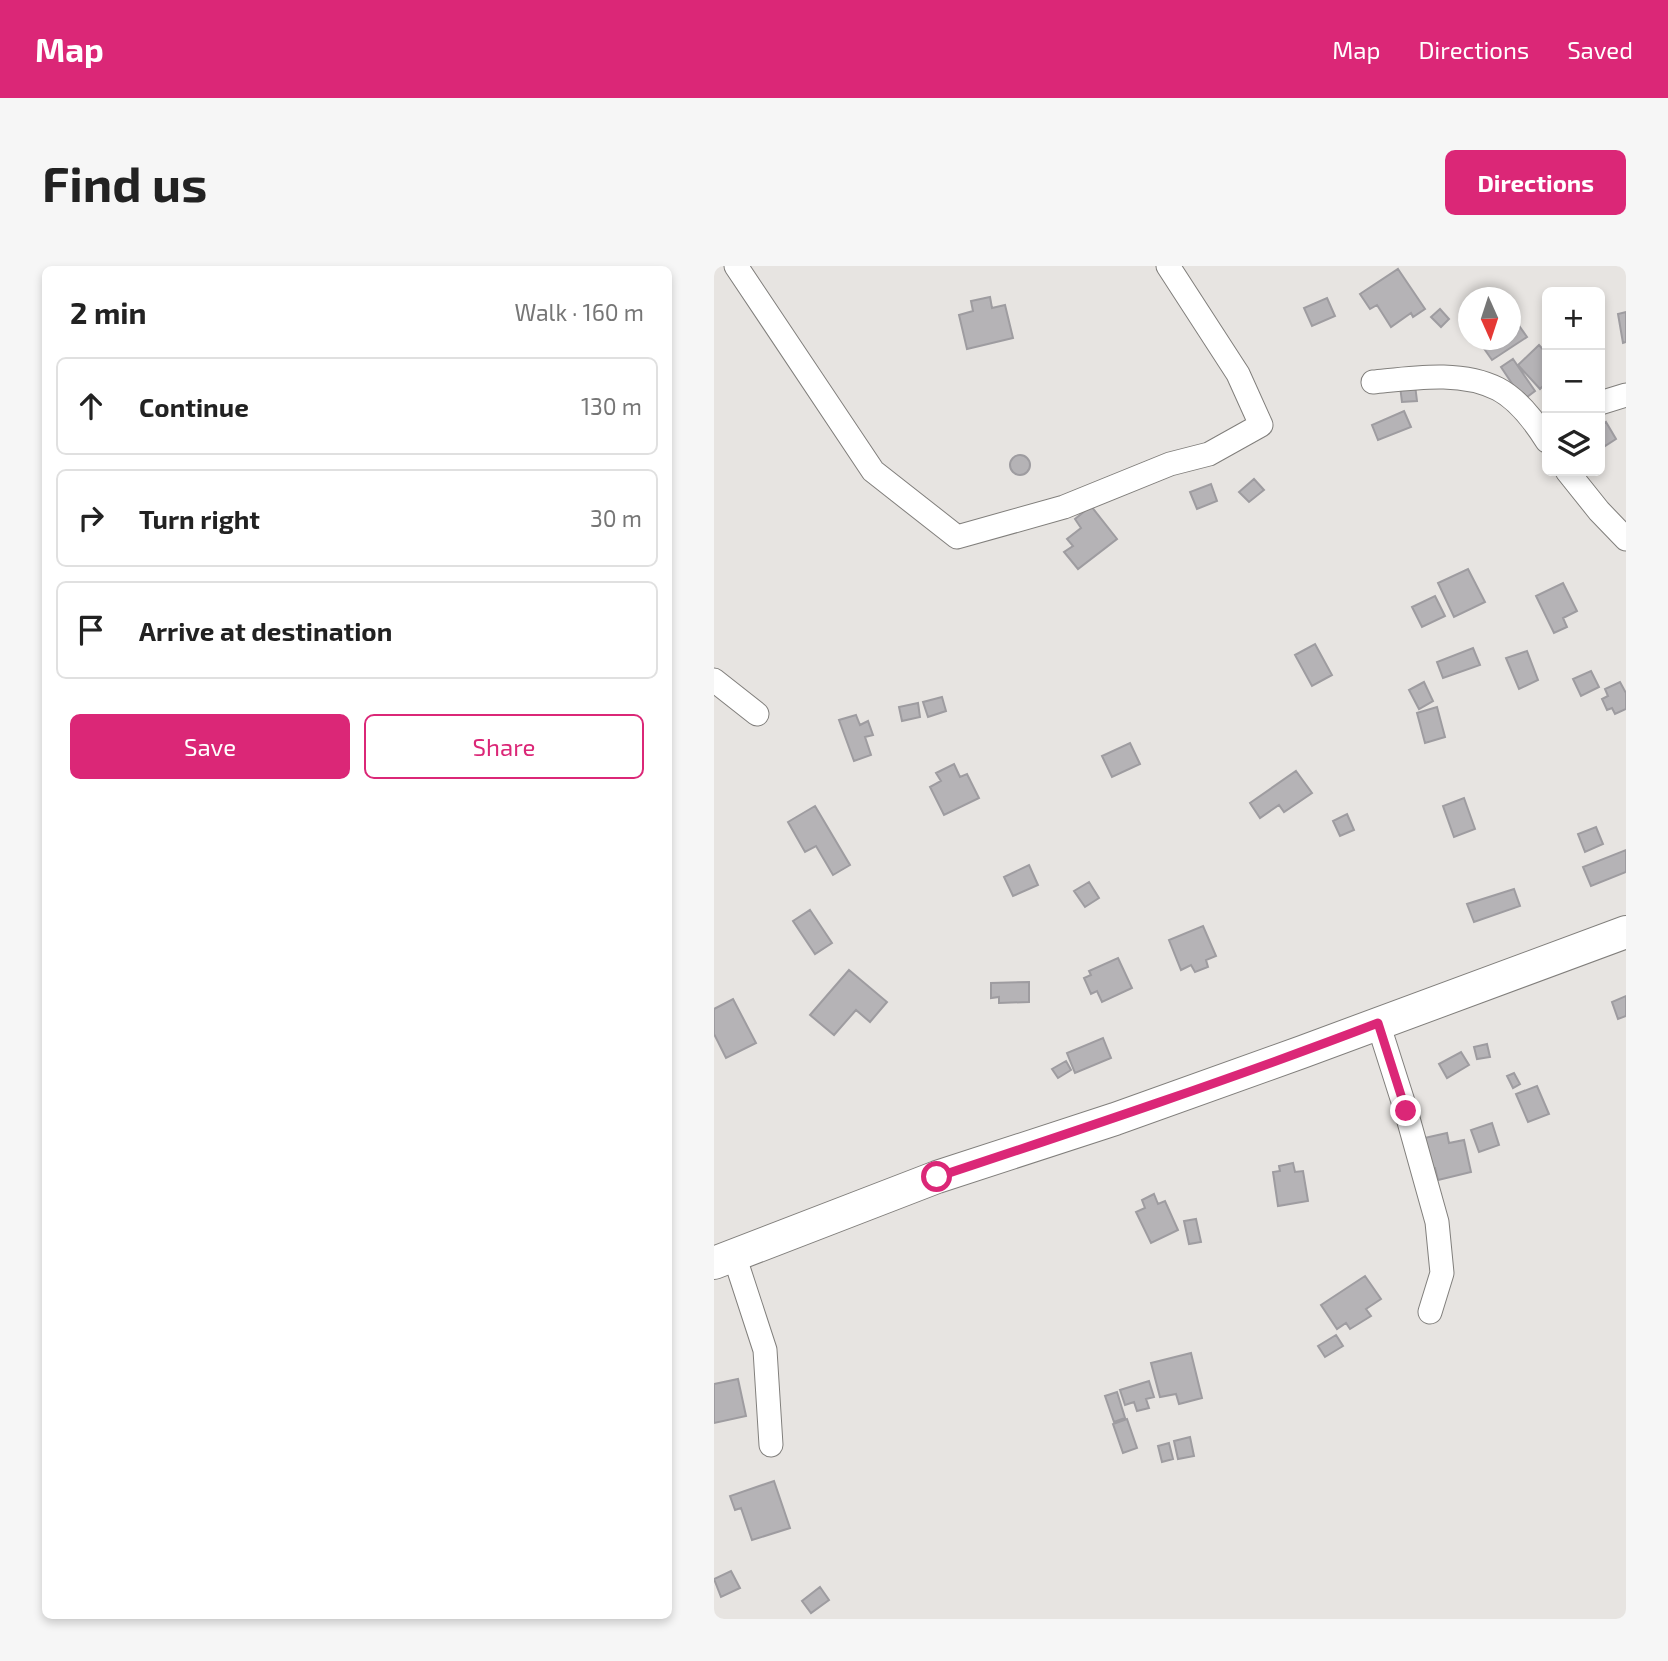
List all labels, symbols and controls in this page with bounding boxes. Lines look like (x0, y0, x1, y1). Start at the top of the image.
text: Map (35, 29, 104, 69)
text: Map (1332, 35, 1380, 64)
text: Directions (1418, 35, 1529, 64)
text: Saved (1567, 35, 1633, 64)
button: Directions (1445, 150, 1626, 215)
text: Find us (42, 153, 207, 212)
north arrow (1458, 287, 1521, 350)
map controls (1542, 287, 1605, 476)
button: + (1542, 287, 1605, 350)
text: 2 min (70, 294, 147, 330)
text: Walk · 160 m (514, 298, 644, 326)
button: − (1542, 350, 1605, 413)
icon: ahead (72, 387, 110, 425)
text: Continue (139, 391, 249, 422)
text: 130 m (581, 392, 642, 420)
button: layers (1542, 413, 1605, 476)
icon: right (72, 499, 110, 537)
text: Turn right (139, 503, 260, 534)
text: 30 m (590, 504, 642, 532)
icon: arrive (72, 611, 110, 649)
text: Arrive at destination (139, 615, 392, 646)
button: Save (70, 714, 350, 779)
button: Share (364, 714, 644, 779)
route end (1390, 1095, 1421, 1126)
route start (921, 1161, 952, 1192)

